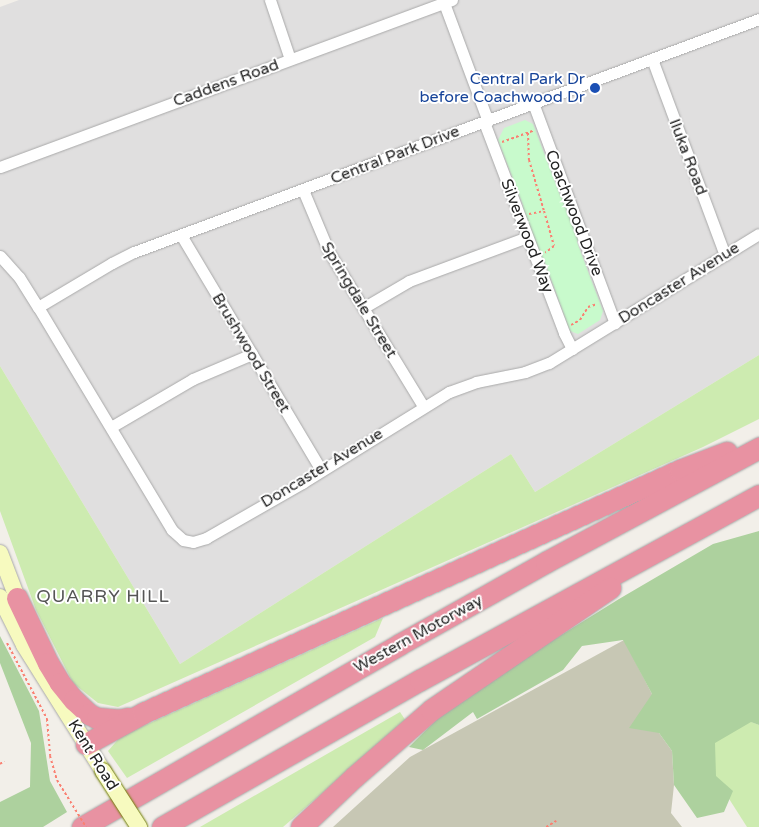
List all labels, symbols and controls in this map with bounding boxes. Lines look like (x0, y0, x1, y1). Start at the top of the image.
street label: Caddens Road (170, 55, 282, 111)
place label: Central Park Dr before Coachwood Dr (419, 69, 585, 107)
marker: Central Park Dr before Coachwood Dr (589, 82, 601, 94)
street label: Iluka Road (665, 116, 711, 198)
street label: Central Park Drive (328, 122, 462, 188)
street label: Coachwood Drive (541, 147, 607, 279)
street label: Silverwood Way (496, 176, 558, 296)
street label: Doncaster Avenue (615, 238, 743, 328)
street label: Springdale Street (317, 239, 401, 361)
street label: Brushwood Street (208, 290, 294, 416)
street label: Doncaster Avenue (258, 424, 386, 512)
district label: QUARRY HILL (35, 585, 171, 607)
street label: Western Motorway (350, 591, 486, 677)
street label: Kent Road (64, 716, 122, 794)

